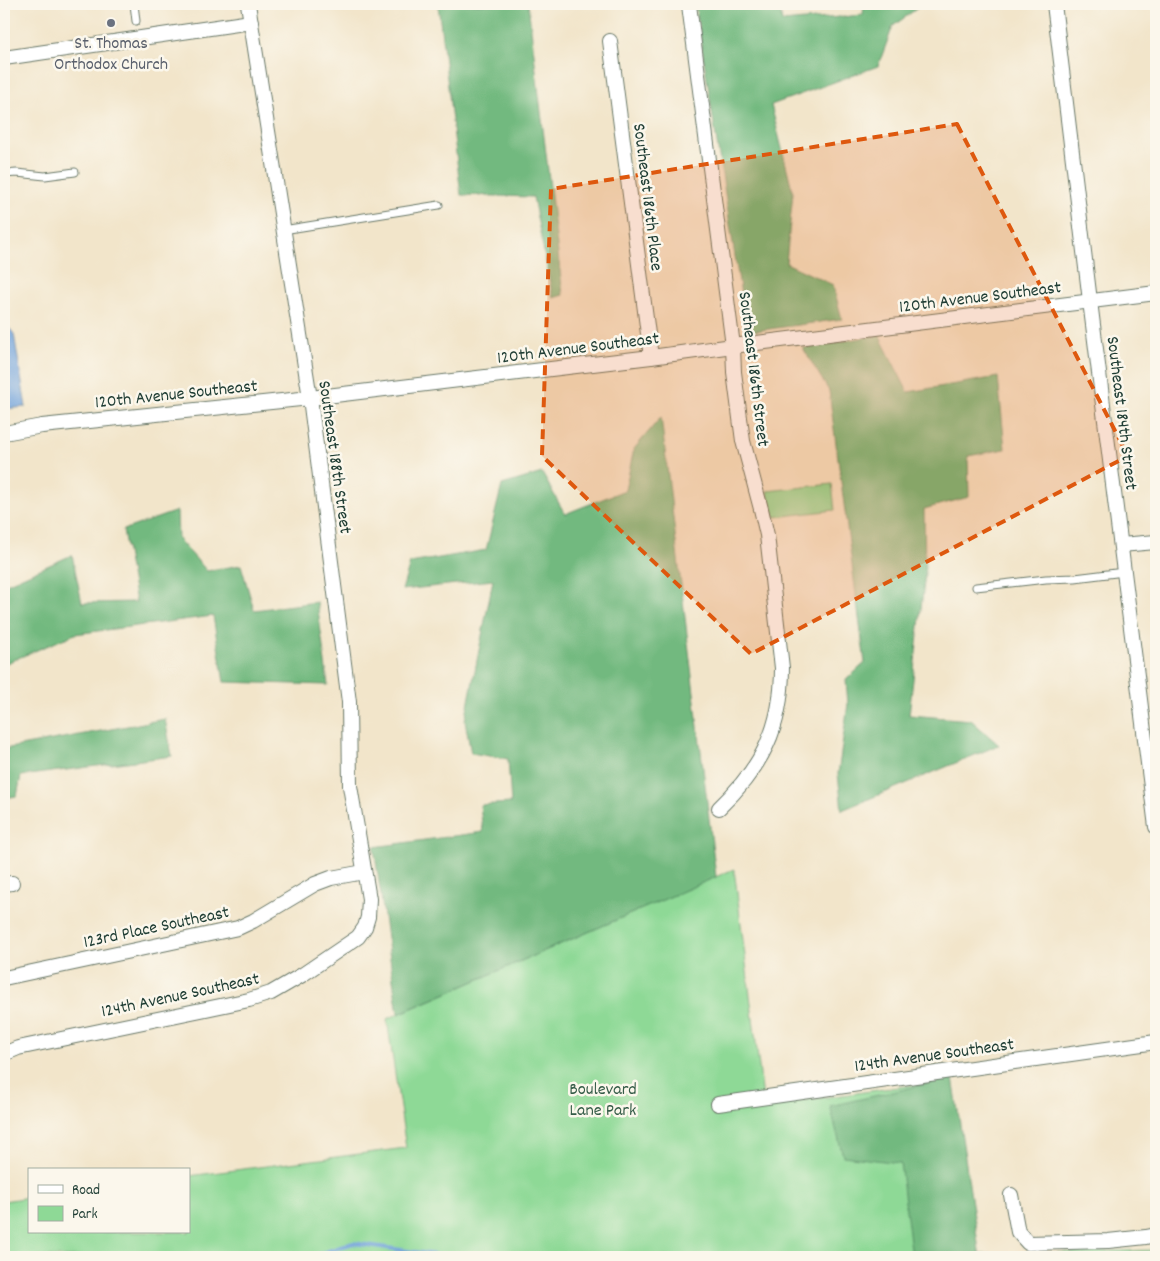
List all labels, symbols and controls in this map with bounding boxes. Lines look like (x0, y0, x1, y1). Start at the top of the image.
marker: St. Thomas Orthodox Church (105, 17, 117, 29)
place label: St. Thomas Orthodox Church (54, 32, 168, 78)
street label: Southeast 186th Place (625, 122, 668, 273)
street label: 120th Avenue Southeast (898, 276, 1063, 321)
street label: Southeast 186th Street (731, 290, 774, 449)
street label: 120th Avenue Southeast (496, 327, 661, 372)
street label: Southeast 184th Street (1099, 335, 1142, 492)
street label: 120th Avenue Southeast (94, 374, 259, 416)
street label: Southeast 188th Street (310, 379, 357, 536)
street label: 123rd Place Southeast (81, 901, 232, 956)
street label: 124th Avenue Southeast (99, 967, 262, 1025)
street label: 124th Avenue Southeast (853, 1033, 1016, 1080)
park label: Boulevard Lane Park (569, 1078, 637, 1124)
legend (28, 1168, 190, 1234)
text: Road (72, 1180, 100, 1202)
text: Park (72, 1204, 98, 1226)

